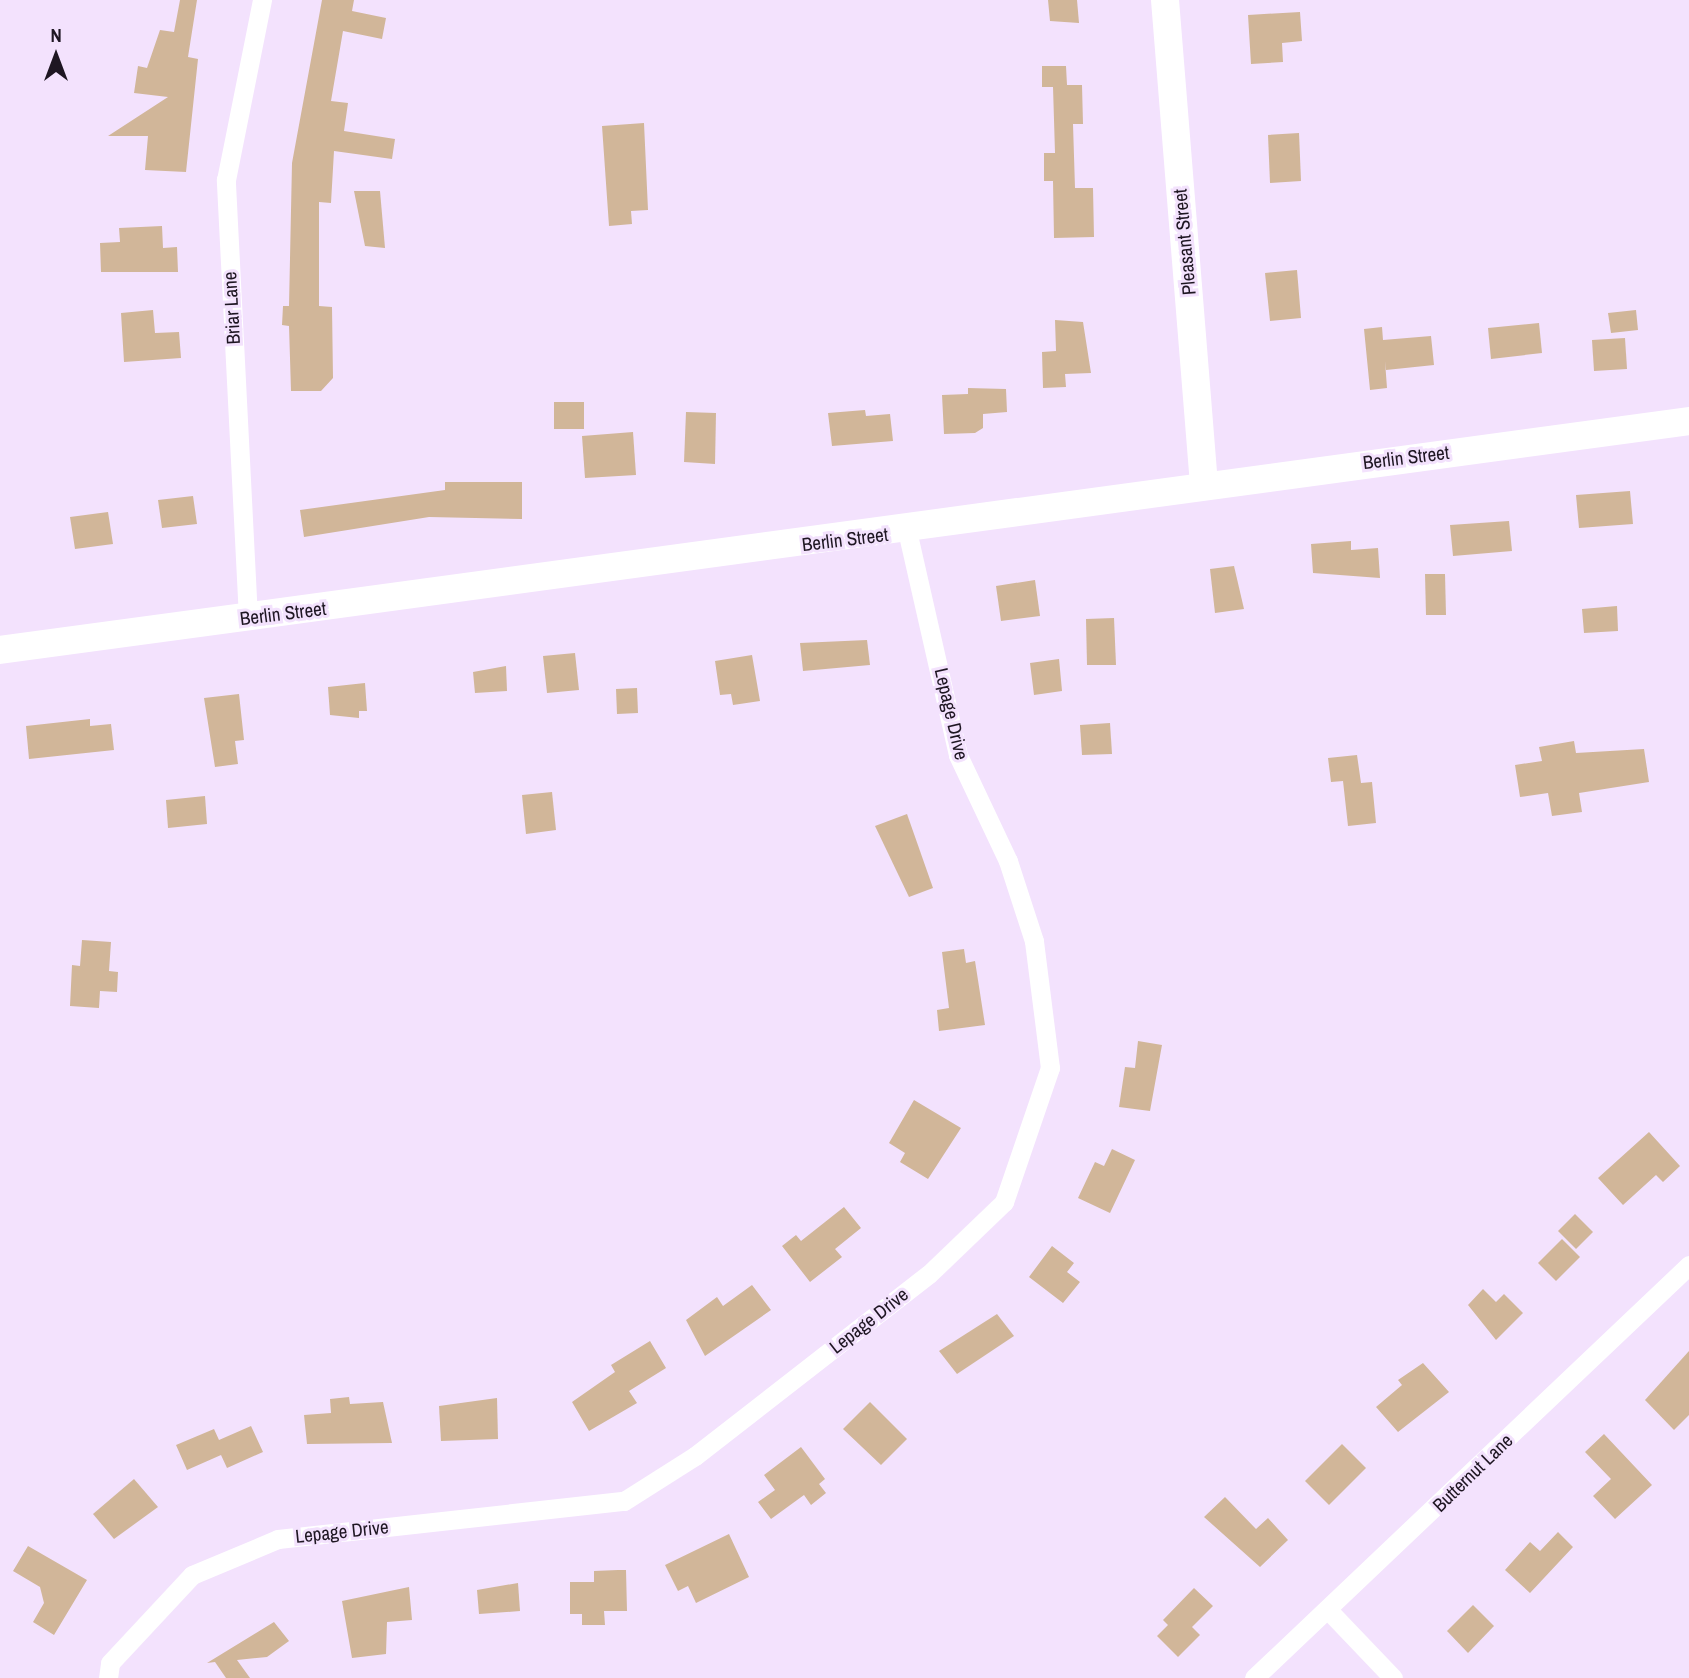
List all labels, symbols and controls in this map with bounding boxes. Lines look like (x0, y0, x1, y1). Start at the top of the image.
north arrow (21, 21, 91, 91)
text: N (50, 22, 62, 48)
street label: Pleasant Street (1169, 188, 1201, 296)
street label: Briar Lane (219, 271, 245, 345)
street label: Berlin Street (1362, 441, 1450, 475)
street label: Berlin Street (801, 523, 889, 557)
street label: Berlin Street (239, 597, 327, 631)
street label: Lepage Drive (929, 666, 973, 762)
street label: Lepage Drive (825, 1283, 913, 1359)
street label: Butternut Lane (1428, 1429, 1518, 1517)
street label: Lepage Drive (294, 1516, 390, 1548)

